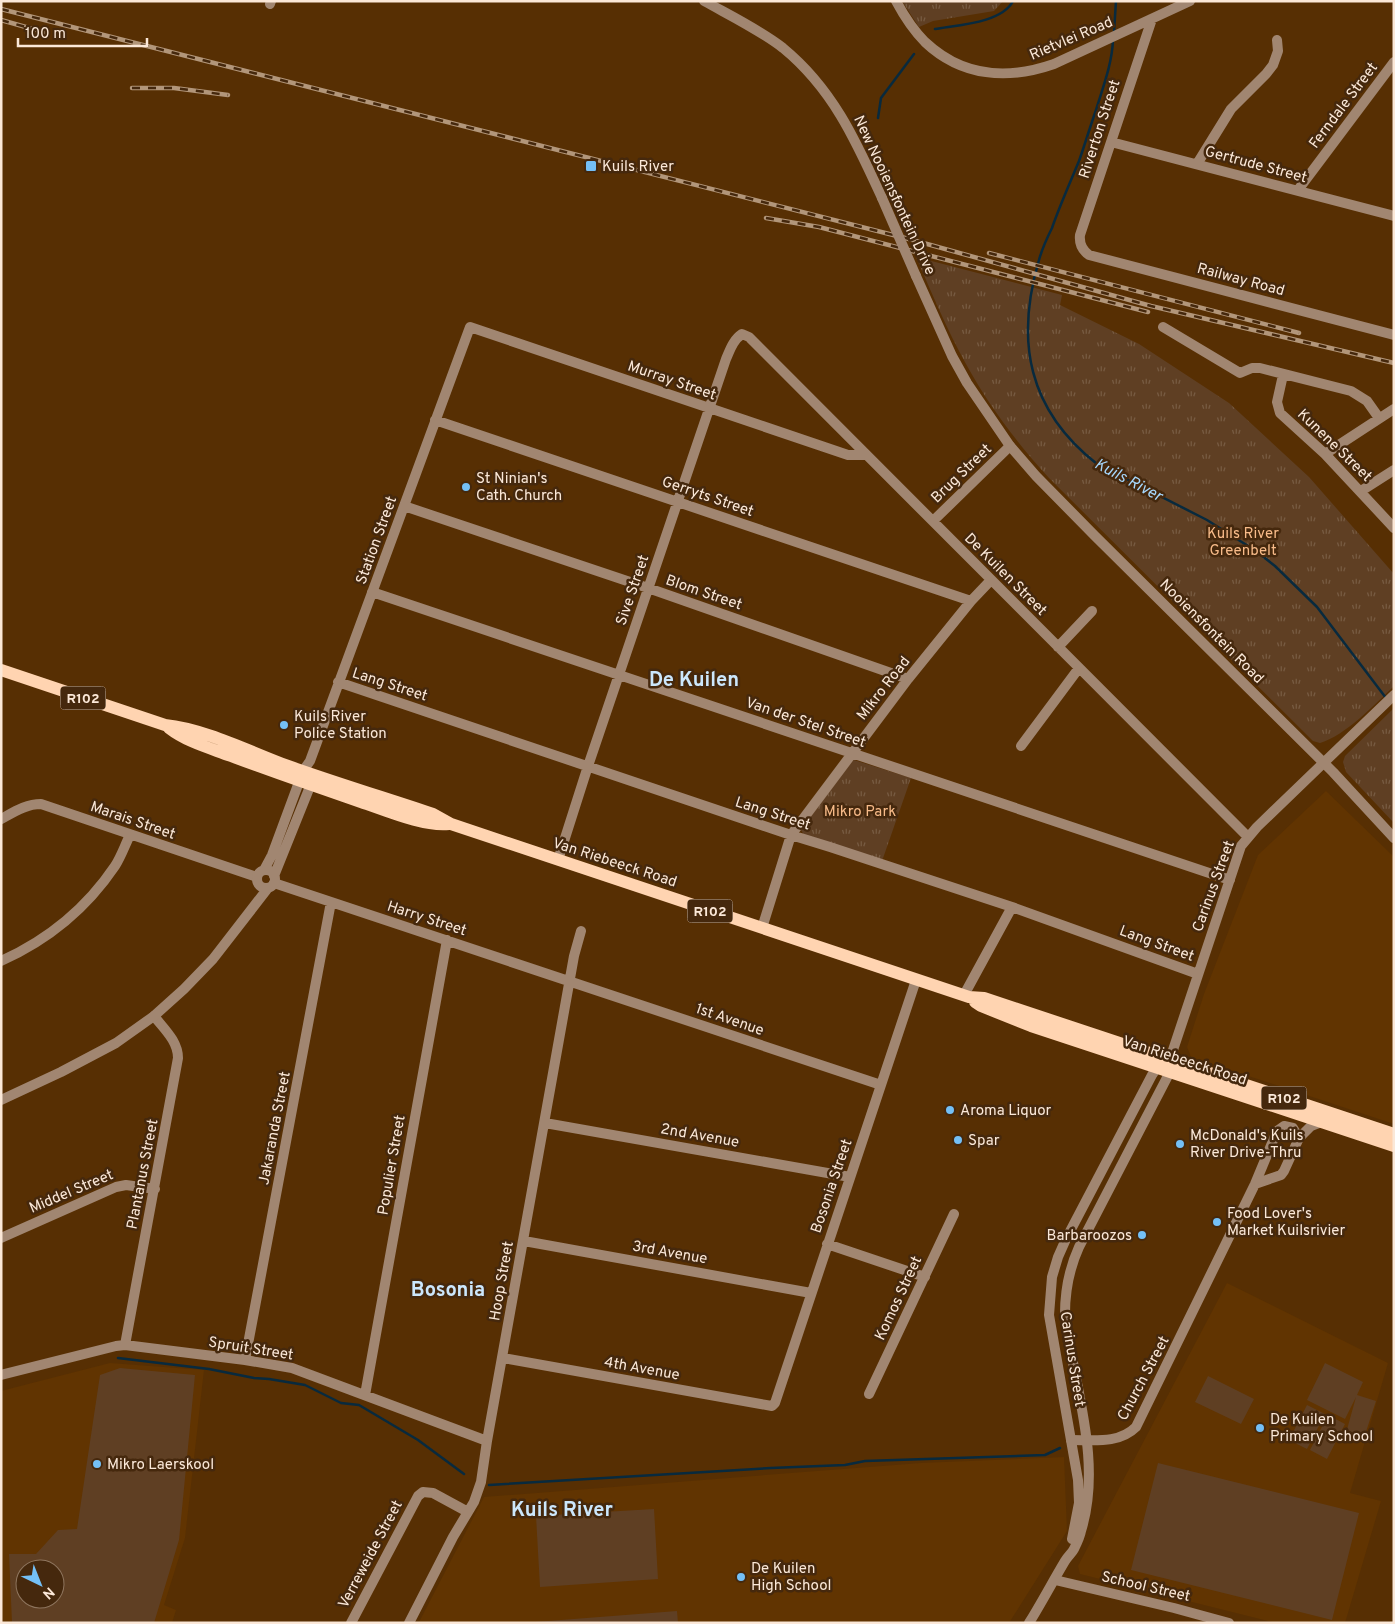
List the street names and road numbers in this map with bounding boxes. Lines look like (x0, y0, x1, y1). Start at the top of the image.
street label: Rietvlei Road (1027, 13, 1116, 65)
street label: Ferndale Street (1306, 59, 1383, 153)
street label: Riverton Street (1076, 78, 1125, 181)
street label: New Nooiensfontein Drive (848, 113, 939, 278)
street label: Gertrude Street (1202, 143, 1309, 188)
street label: Railway Road (1195, 260, 1287, 301)
street label: Murray Street (625, 357, 718, 405)
street label: Kunene Street (1293, 406, 1375, 487)
street label: Brug Street (928, 440, 996, 508)
street label: Gerryts Street (659, 473, 756, 522)
street label: Station Street (353, 494, 402, 587)
street label: De Kuilen Street (960, 530, 1050, 620)
street label: Sive Street (613, 553, 654, 628)
street label: Blom Street (663, 571, 744, 615)
street label: Nooiensfontein Road (1155, 576, 1267, 688)
street label: Mikro Road (853, 653, 915, 725)
street label: Lang Street (349, 664, 430, 707)
road number: R102 (61, 686, 106, 710)
street label: Van der Stel Street (743, 694, 868, 753)
street label: Lang Street (732, 793, 813, 836)
street label: Marais Street (87, 798, 178, 845)
street label: Van Riebeeck Road (550, 834, 679, 893)
street label: Carinus Street (1189, 838, 1240, 935)
street label: Harry Street (384, 898, 469, 941)
road number: R102 (688, 899, 732, 922)
street label: Lang Street (1116, 922, 1197, 967)
street label: 1st Avenue (693, 1000, 766, 1041)
street label: Van Riebeeck Road (1120, 1032, 1249, 1091)
street label: Jakaranda Street (255, 1070, 296, 1187)
road number: R102 (1262, 1086, 1306, 1110)
street label: Populier Street (374, 1114, 411, 1217)
street label: Plantanus Street (123, 1117, 163, 1231)
street label: 2nd Avenue (659, 1120, 740, 1153)
street label: Bosonia Street (807, 1137, 857, 1236)
street label: Middel Street (27, 1166, 117, 1219)
street label: 3rd Avenue (631, 1238, 709, 1269)
street label: Hoop Street (486, 1240, 519, 1323)
street label: Komos Street (872, 1253, 927, 1344)
street label: Carinus Street (1055, 1310, 1088, 1408)
street label: Spruit Street (207, 1333, 295, 1366)
street label: Church Street (1114, 1333, 1175, 1424)
street label: 4th Avenue (603, 1354, 681, 1385)
street label: Verreweide Street (335, 1497, 408, 1612)
street label: School Street (1099, 1568, 1192, 1607)

